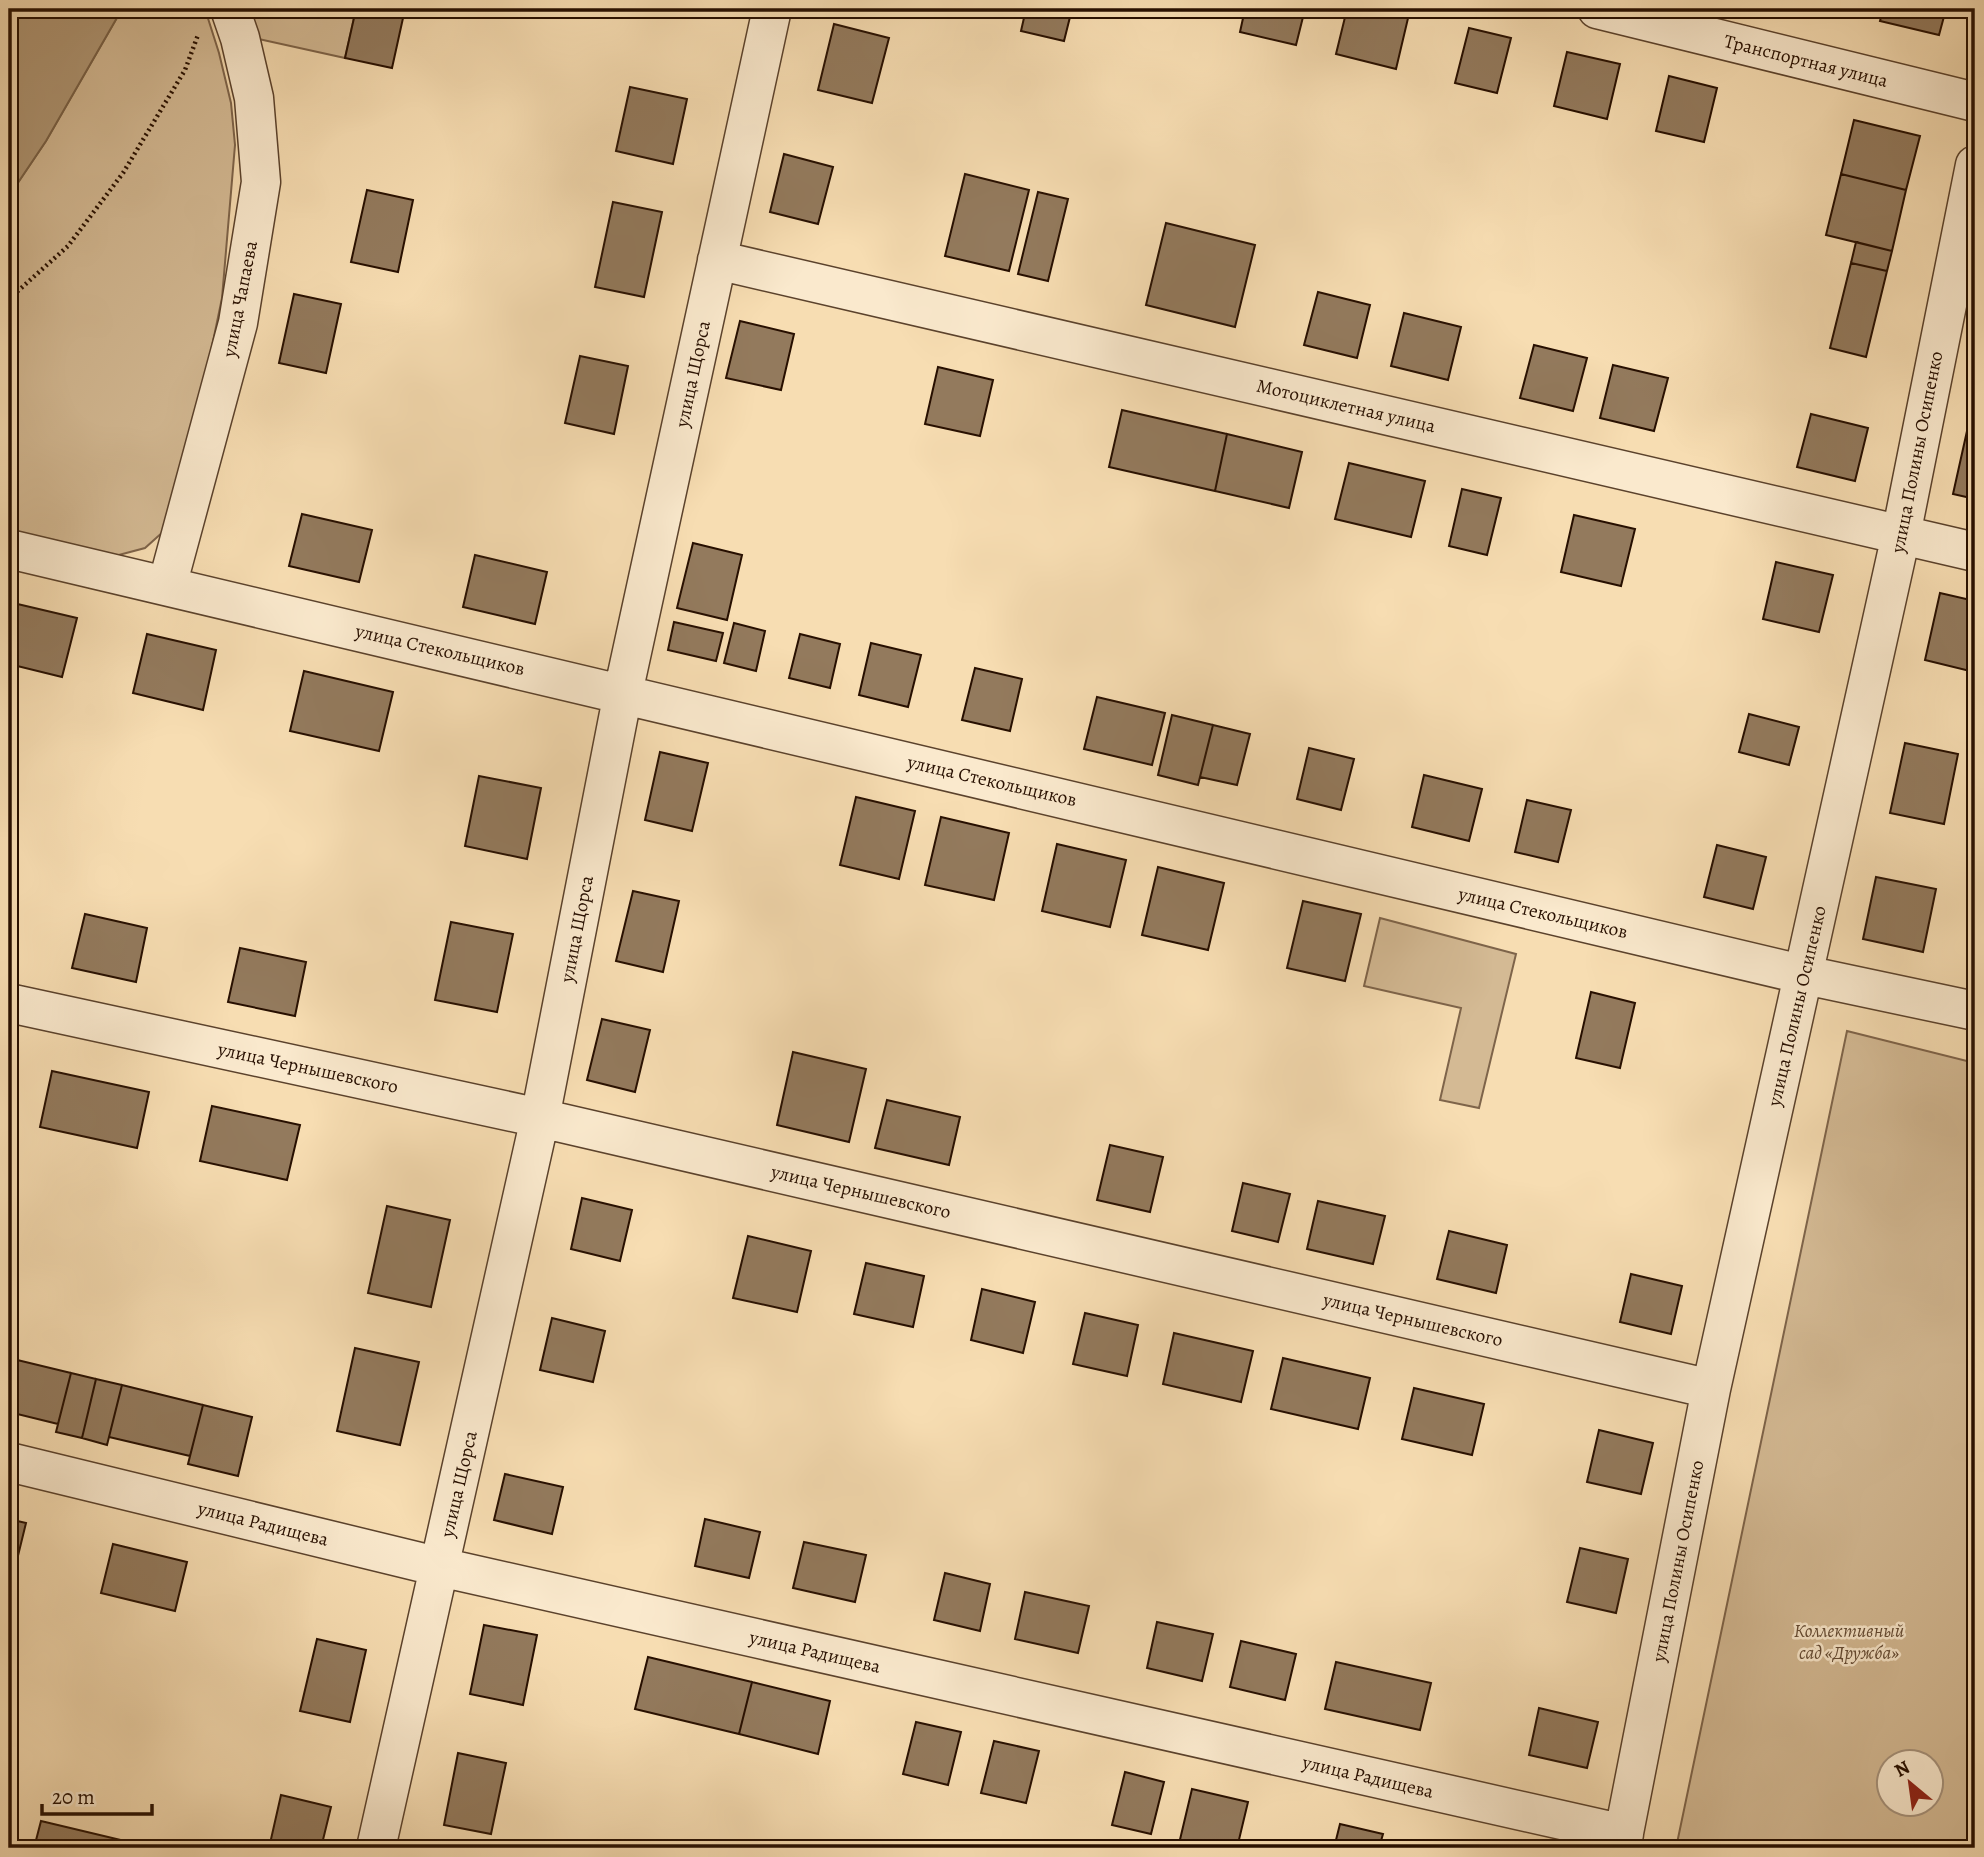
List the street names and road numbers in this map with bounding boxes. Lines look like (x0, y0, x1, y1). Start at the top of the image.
street label: Транспортная улица (1721, 28, 1891, 94)
street label: улица Чапаева (216, 238, 264, 360)
street label: улица Щорса (669, 318, 717, 431)
street label: улица Полины Осипенко (1884, 349, 1949, 556)
street label: Мотоциклетная улица (1254, 373, 1438, 439)
street label: улица Стекольщиков (352, 618, 527, 682)
street label: улица Стекольщиков (904, 749, 1079, 813)
street label: улица Щорса (554, 873, 600, 986)
street label: улица Стекольщиков (1455, 881, 1630, 945)
street label: улица Полины Осипенко (1761, 903, 1833, 1110)
street label: улица Чернышевского (214, 1036, 401, 1100)
street label: улица Чернышевского (768, 1158, 953, 1225)
street label: улица Чернышевского (1320, 1286, 1505, 1353)
street label: улица Щорса (434, 1428, 484, 1541)
street label: улица Полины Осипенко (1645, 1458, 1710, 1665)
street label: улица Радищева (194, 1495, 331, 1553)
street label: улица Радищева (746, 1624, 883, 1680)
street label: улица Радищева (1299, 1749, 1436, 1805)

